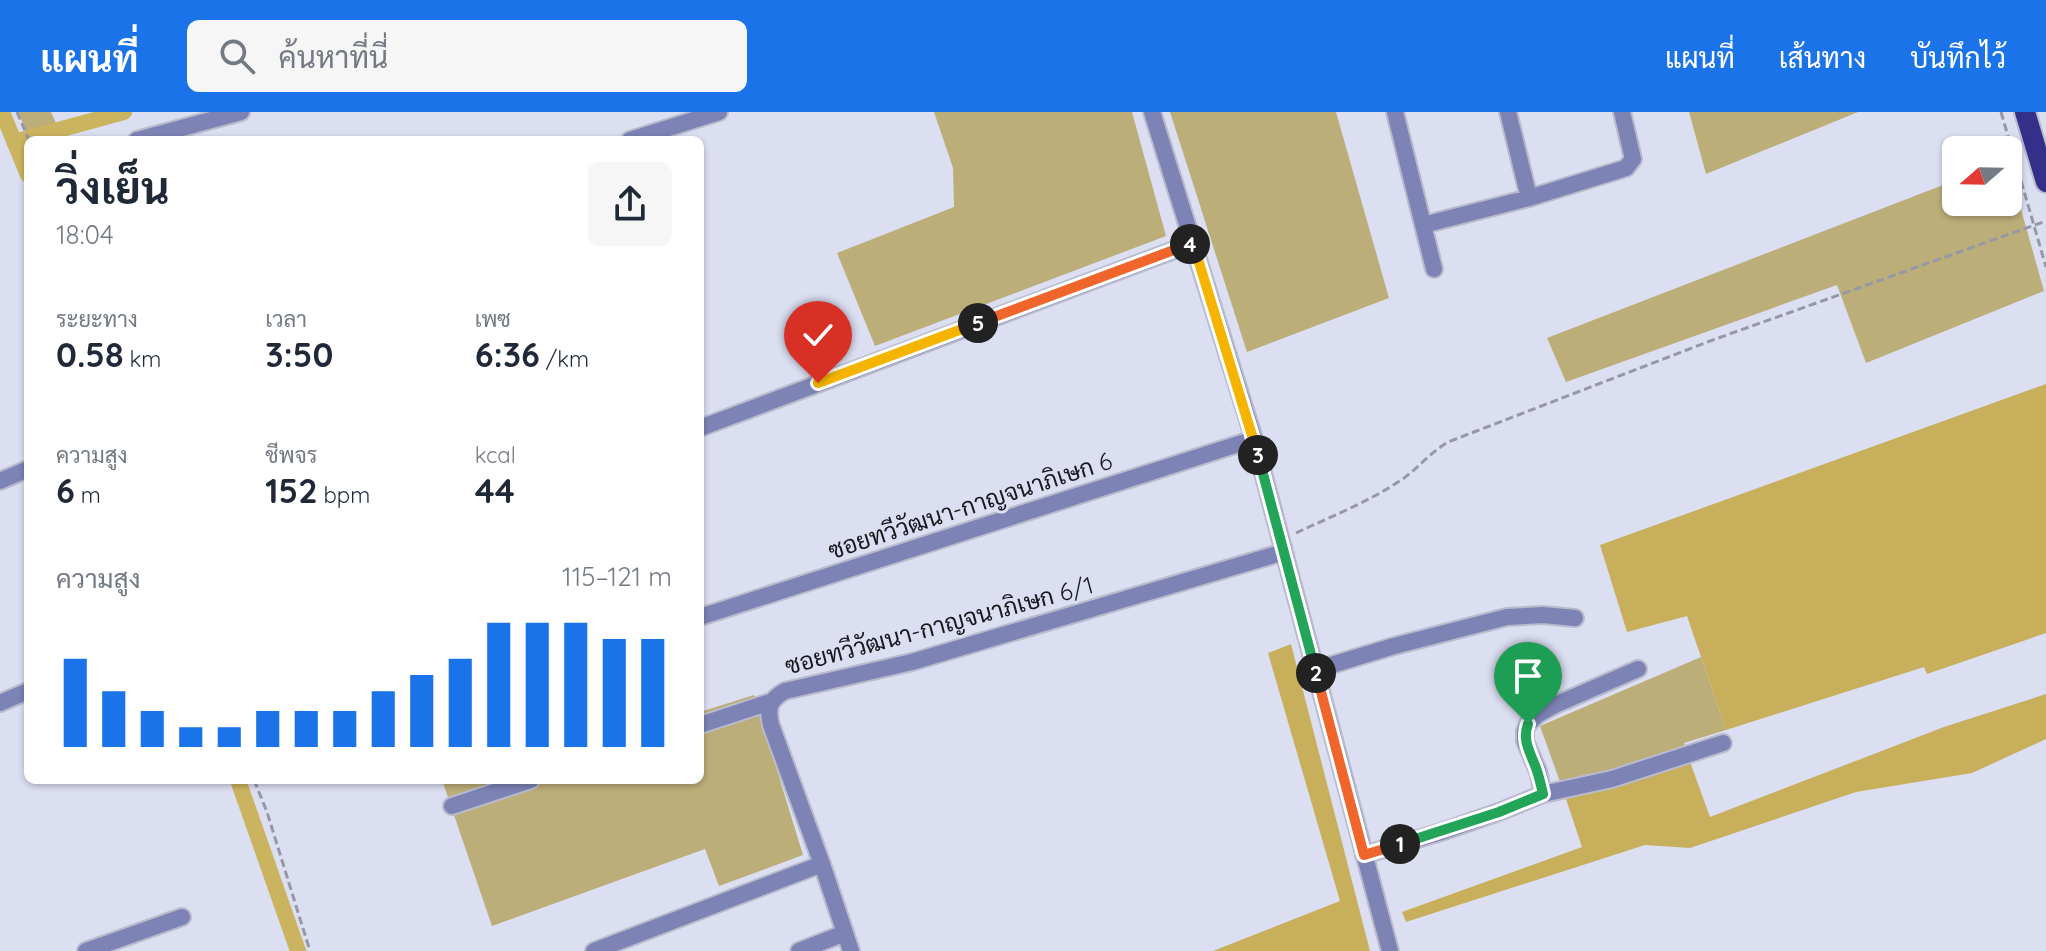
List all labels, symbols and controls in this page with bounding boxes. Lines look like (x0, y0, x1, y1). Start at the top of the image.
search box (187, 20, 747, 92)
text: แผนที่ (40, 34, 139, 82)
icon: search (215, 34, 259, 78)
text: ค้นหาที่นี่ (279, 38, 388, 76)
text: แผนที่ (1665, 40, 1735, 75)
text: เส้นทาง (1779, 40, 1866, 75)
text: บันทึกไว้ (1910, 40, 2006, 75)
north arrow (1942, 136, 2022, 216)
map controls (1942, 136, 2022, 216)
text: วิ่งเย็น (56, 160, 170, 215)
button: share (588, 162, 672, 246)
text: 18:04 (56, 218, 114, 251)
pin: 4 (1170, 224, 1210, 264)
text: 4 (1184, 230, 1196, 258)
pin (784, 301, 852, 383)
pin: 5 (958, 303, 998, 343)
text: ระยะทาง (56, 305, 138, 333)
text: เวลา (265, 305, 307, 333)
text: เพซ (475, 305, 511, 333)
text: 5 (972, 309, 984, 337)
icon: check (796, 313, 840, 357)
text: 0.58 (56, 333, 124, 376)
text: 3:50 (265, 333, 333, 376)
text: 6:36 (475, 333, 540, 376)
text: km (124, 345, 161, 373)
text: /km (540, 345, 589, 373)
pin: 3 (1238, 435, 1278, 475)
text: ความสูง (56, 441, 127, 469)
text: ชีพจร (265, 441, 317, 469)
text: kcal (475, 441, 516, 469)
text: 3 (1252, 441, 1264, 469)
street label: ซอยทวีวัฒนา-กาญจนาภิเษก 6 (824, 445, 1116, 565)
text: 6 (56, 469, 75, 512)
text: 152 (265, 469, 317, 512)
text: 44 (475, 469, 515, 512)
text: m (75, 481, 101, 509)
text: bpm (317, 481, 370, 509)
text: 115–121 m (562, 560, 672, 593)
text: ความสูง (56, 562, 140, 595)
street label: ซอยทวีวัฒนา-กาญจนาภิเษก 6/1 (782, 569, 1096, 681)
pin (1494, 642, 1562, 724)
pin: 2 (1296, 653, 1336, 693)
icon: arrive (1506, 654, 1550, 698)
text: 2 (1310, 659, 1322, 687)
pin: 1 (1380, 824, 1420, 864)
text: 1 (1396, 830, 1404, 858)

